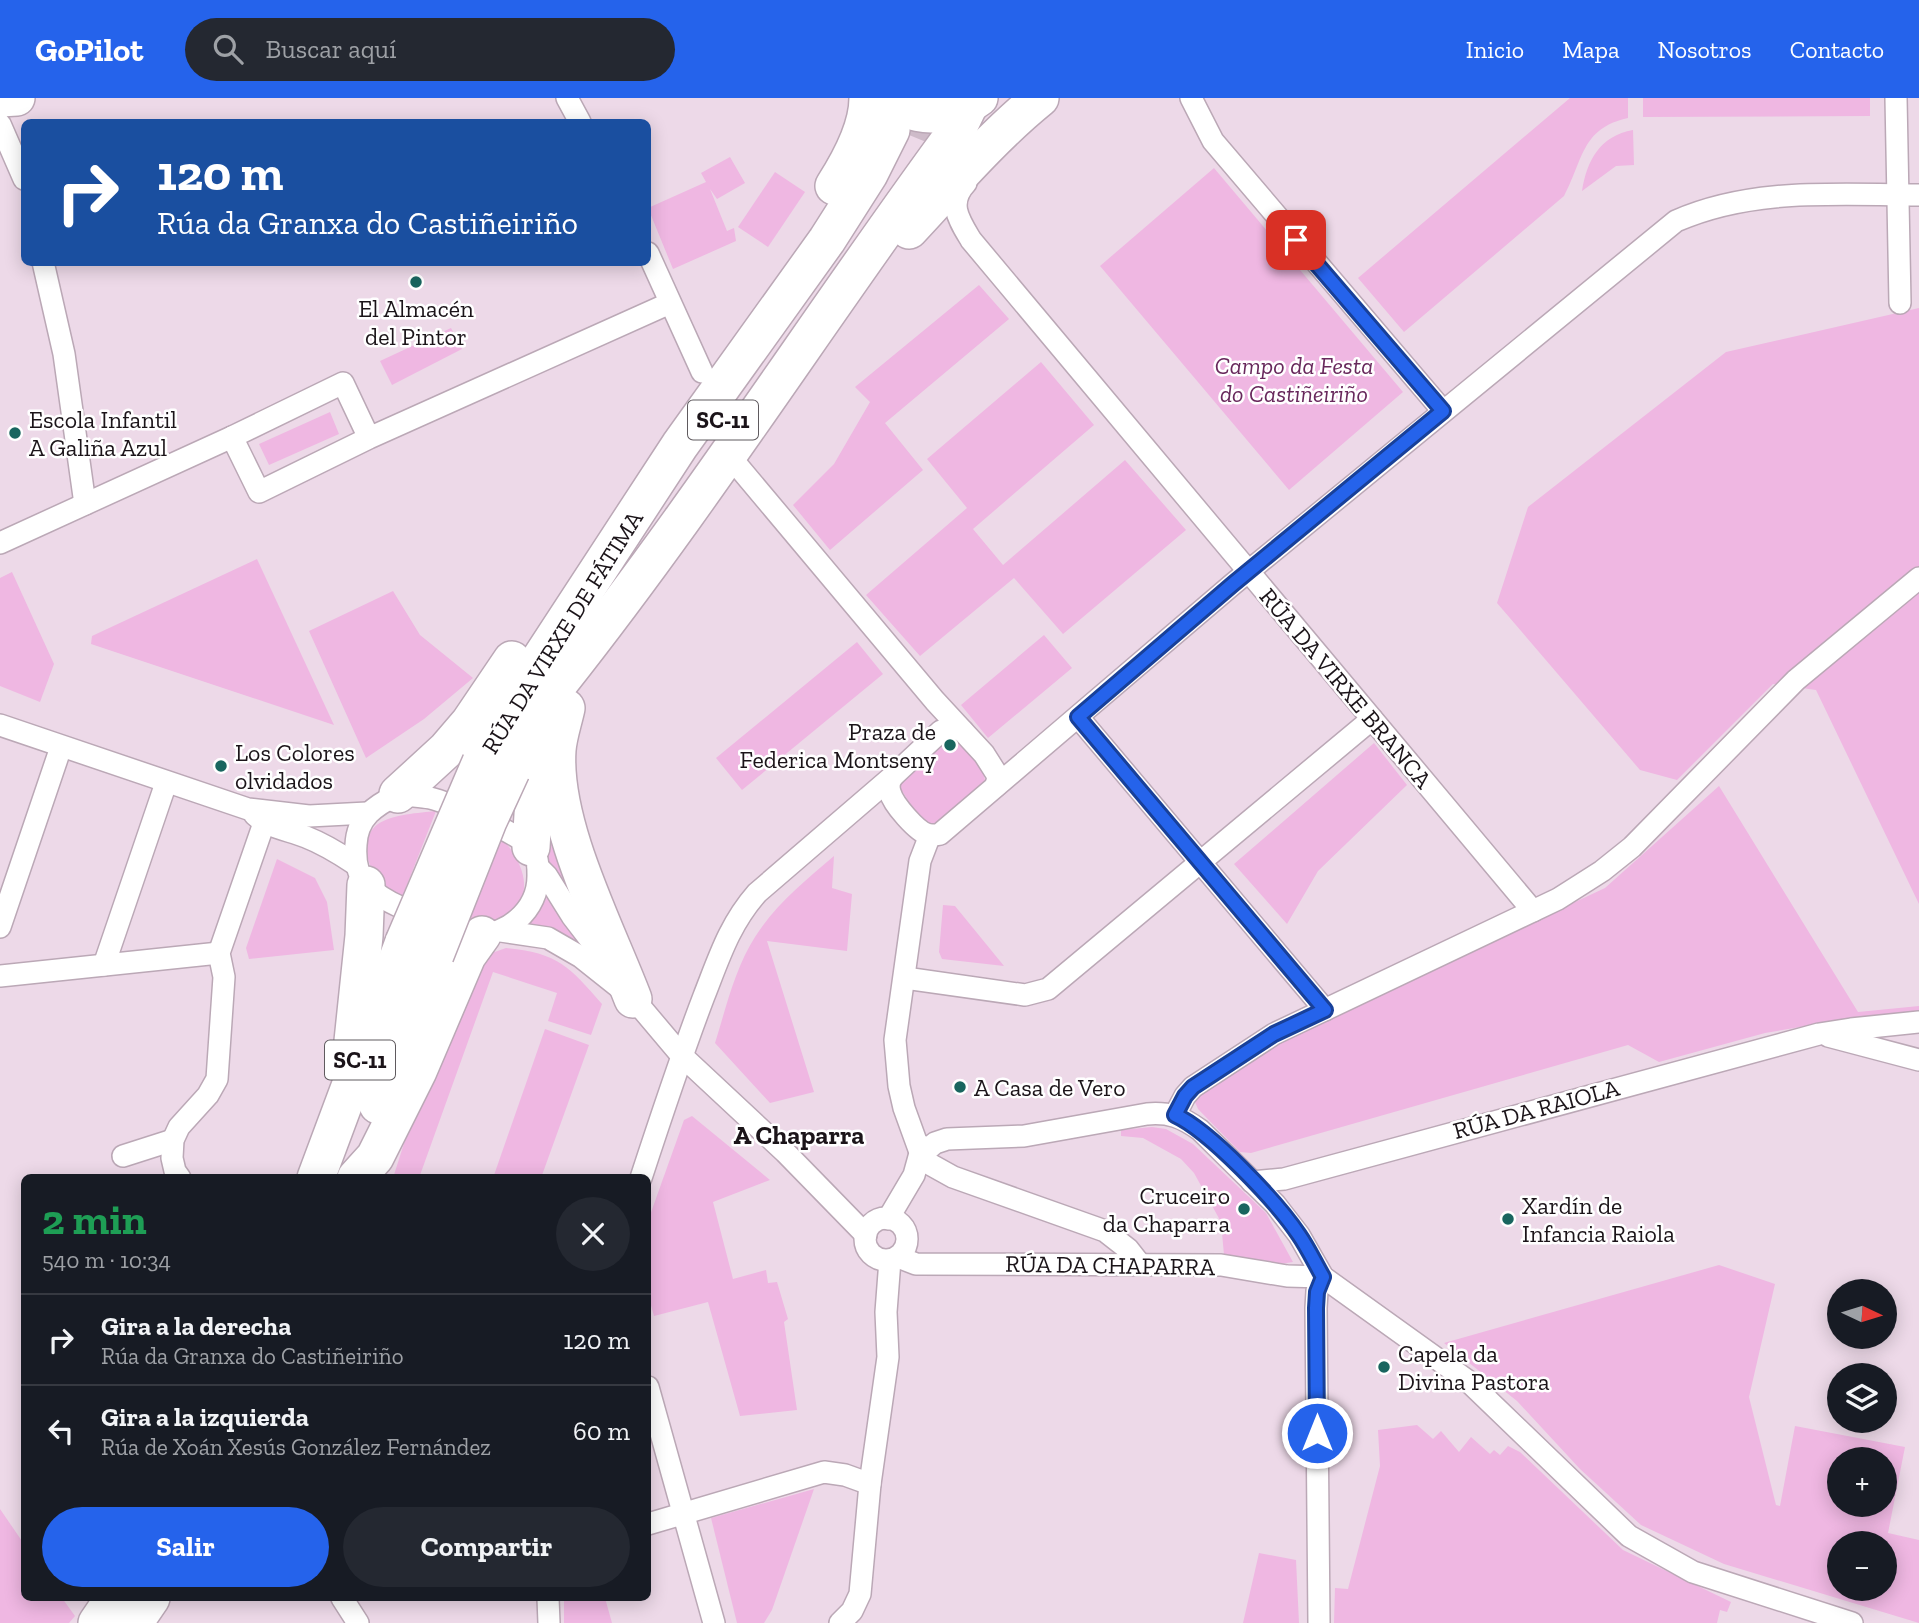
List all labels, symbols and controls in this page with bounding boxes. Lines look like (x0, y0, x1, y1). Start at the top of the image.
search box (185, 18, 675, 81)
text: GoPilot (35, 30, 143, 69)
icon: search (209, 30, 247, 68)
text: Buscar aquí (265, 33, 396, 65)
text: Inicio (1466, 35, 1524, 64)
text: Mapa (1562, 35, 1619, 64)
text: Nosotros (1657, 35, 1752, 64)
text: Contacto (1790, 35, 1884, 64)
text: 120 m (157, 144, 283, 203)
icon: right (42, 147, 133, 238)
text: Rúa da Granxa do Castiñeiriño (157, 204, 578, 242)
pin (1266, 210, 1326, 270)
icon: arrive (1277, 221, 1315, 259)
marker: El Almacén del Pintor (408, 274, 424, 290)
place label: El Almacén del Pintor (358, 294, 474, 351)
park label: Campo da Festa do Castiñeiriño (1215, 351, 1373, 408)
road number: SC-11 (688, 400, 758, 440)
place label: Escola Infantil A Galiña Azul (29, 405, 177, 462)
marker: Escola Infantil A Galiña Azul (7, 425, 23, 441)
street label: RÚA DA VIRXE DE FÁTIMA (475, 505, 649, 759)
street label: RÚA DA VIRXE BRANCA (1254, 582, 1439, 794)
place label: Praza de Federica Montseny (740, 717, 937, 774)
marker: Praza de Federica Montseny (942, 737, 958, 753)
place label: Los Colores olvidados (235, 738, 355, 795)
marker: Los Colores olvidados (213, 758, 229, 774)
road number: SC-11 (325, 1040, 395, 1079)
place label: A Casa de Vero (974, 1073, 1126, 1102)
street label: RÚA DA RAIOLA (1450, 1073, 1623, 1145)
marker: A Casa de Vero (952, 1079, 968, 1095)
district label: A Chaparra (733, 1119, 865, 1151)
place label: Cruceiro da Chaparra (1103, 1181, 1230, 1238)
place label: Xardín de Infancia Raiola (1522, 1191, 1675, 1248)
text: 2 min (42, 1194, 147, 1245)
button: close (556, 1197, 630, 1271)
marker: Cruceiro da Chaparra (1236, 1201, 1252, 1217)
marker: Xardín de Infancia Raiola (1500, 1211, 1516, 1227)
text: 540 m · 10:34 (42, 1246, 171, 1274)
street label: RÚA DA CHAPARRA (1005, 1249, 1216, 1281)
north arrow (1827, 1279, 1897, 1349)
map controls (1827, 1279, 1897, 1601)
text: Gira a la derecha (101, 1310, 291, 1342)
icon: right (42, 1321, 80, 1359)
text: 120 m (563, 1324, 630, 1356)
place label: Capela da Divina Pastora (1398, 1339, 1550, 1396)
text: Rúa da Granxa do Castiñeiriño (101, 1342, 404, 1370)
marker: Capela da Divina Pastora (1376, 1359, 1392, 1375)
button: layers (1827, 1363, 1897, 1433)
position arrow (1280, 1396, 1354, 1470)
text: Gira a la izquierda (101, 1401, 309, 1433)
icon: left (42, 1412, 80, 1450)
text: 60 m (573, 1415, 630, 1447)
text: Rúa de Xoán Xesús González Fernández (101, 1433, 491, 1461)
button: + (1827, 1447, 1897, 1517)
button: Salir (42, 1507, 329, 1587)
button: Compartir (343, 1507, 630, 1587)
button: − (1827, 1531, 1897, 1601)

